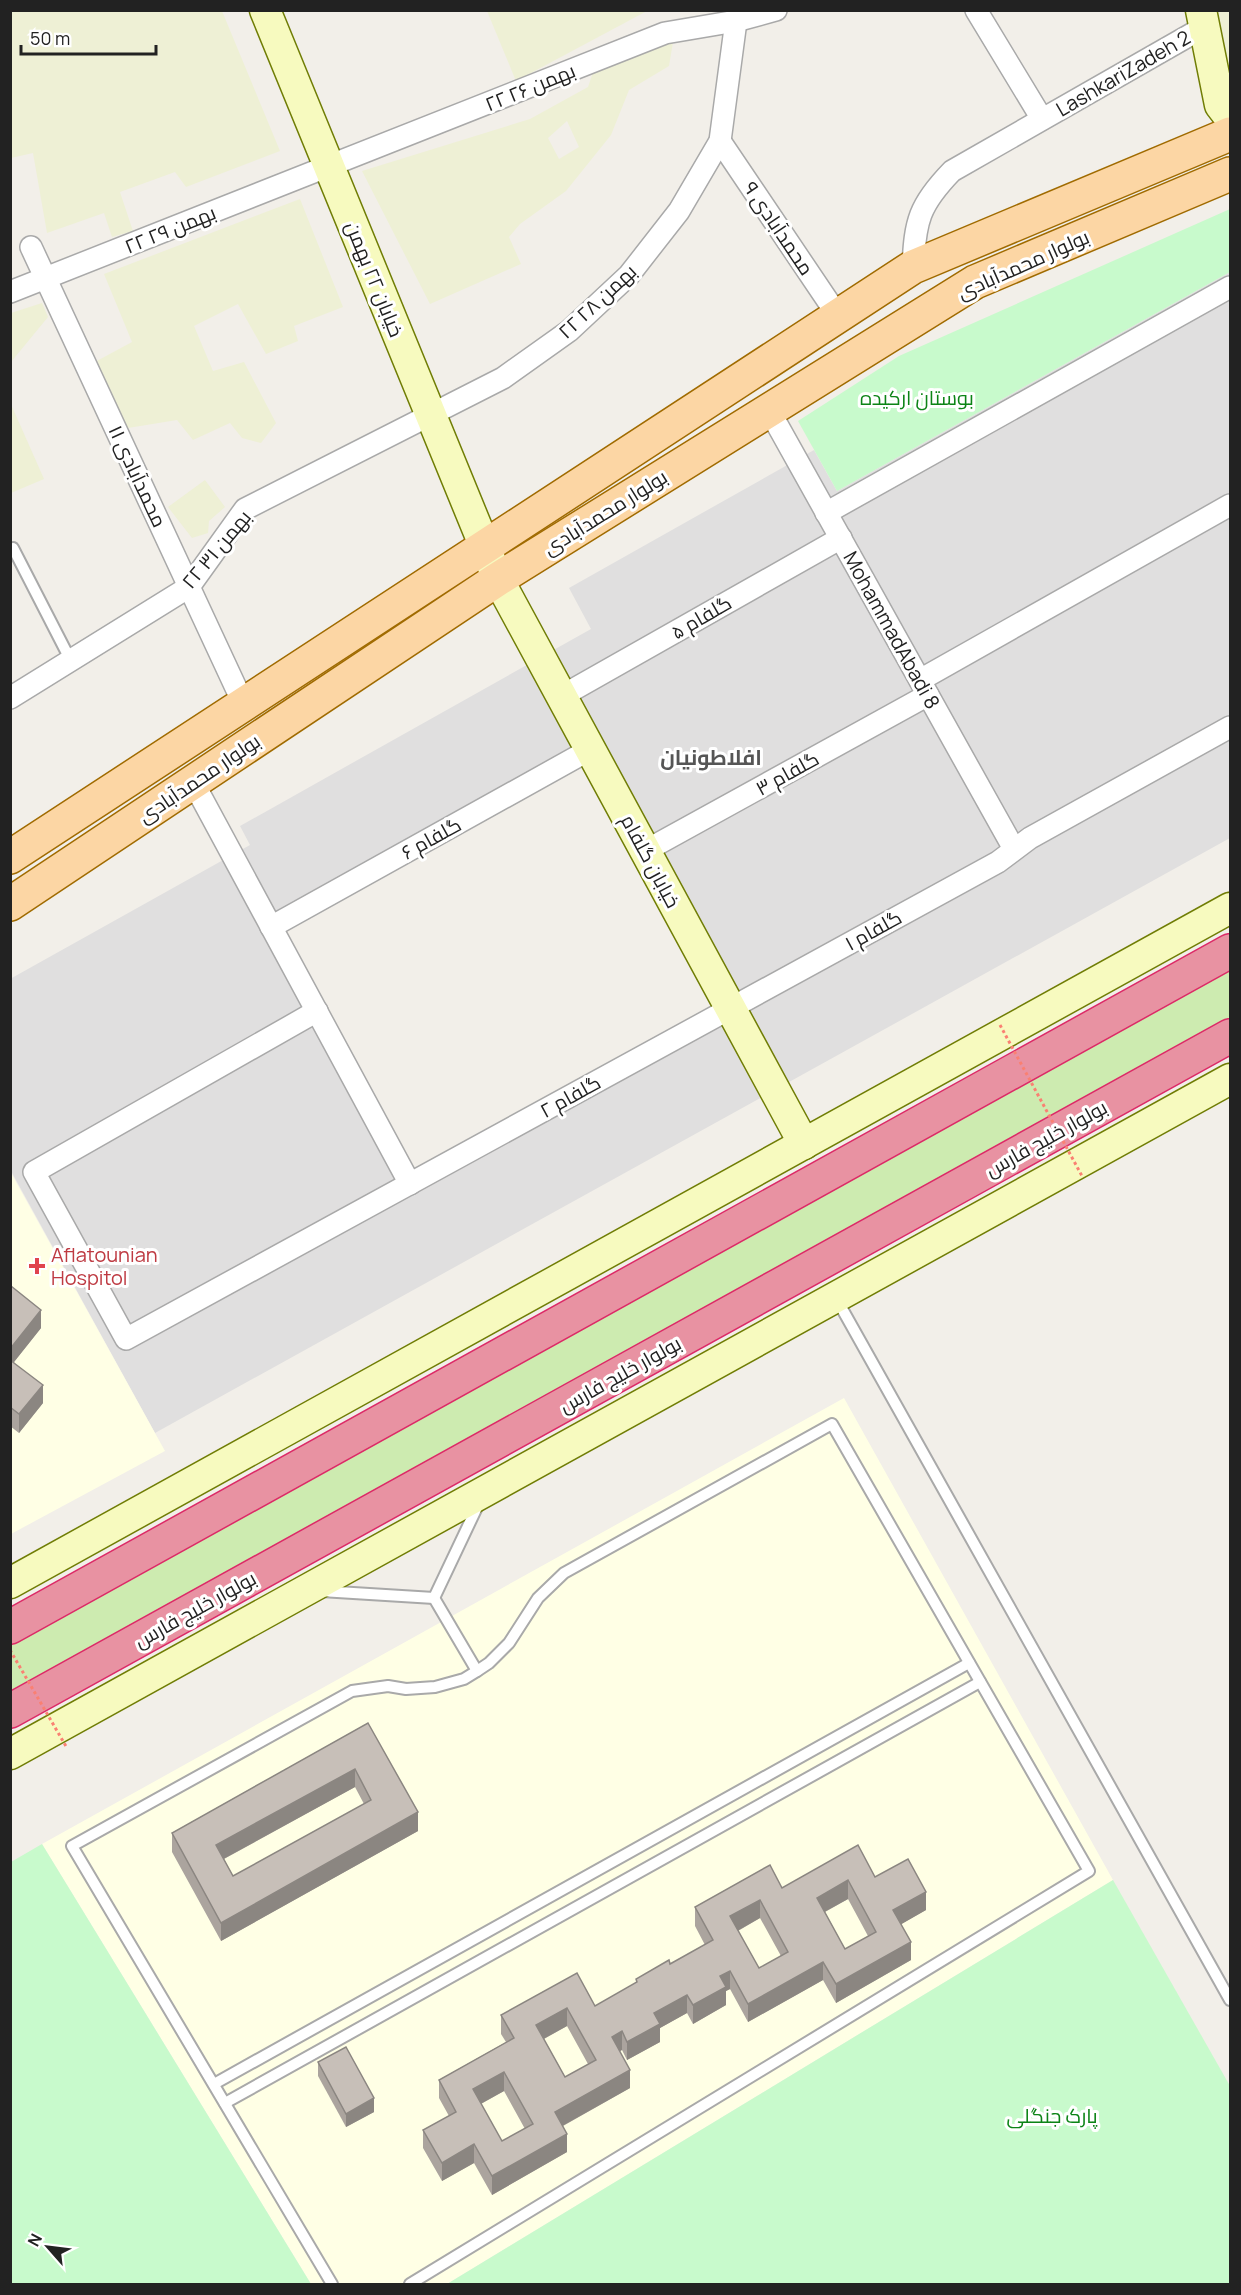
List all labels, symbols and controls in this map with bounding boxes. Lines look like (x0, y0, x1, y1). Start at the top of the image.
scale bar (21, 18, 156, 56)
street label: LashkariZadeh 2 (1051, 24, 1195, 122)
text: 50 m (30, 26, 70, 50)
street label: ۲۲ بهمن ۲۶ (481, 57, 579, 117)
street label: محمدآبادی ۹ (738, 176, 820, 280)
street label: ۲۲ بهمن ۲۹ (120, 198, 220, 260)
street label: خیابان ۲۲ بهمن (340, 217, 410, 341)
street label: بولوار محمدآبادی (953, 223, 1093, 305)
street label: ۲۲ بهمن ۲۸ (552, 258, 642, 344)
park label: بوستان ارکیده (860, 384, 974, 411)
street label: محمدآبادی ۱۱ (103, 421, 173, 531)
street label: بولوار محمدآبادی (538, 463, 672, 561)
street label: ۲۲ بهمن ۳۱ (175, 504, 257, 594)
street label: MohammadAbadi 8 (837, 546, 947, 714)
street label: گلفام ۵ (666, 589, 737, 646)
street label: بولوار محمدآبادی (133, 727, 265, 829)
district label: افلاطونیان (660, 743, 762, 771)
street label: گلفام ۳ (751, 745, 824, 802)
street label: خیابان گلفام (614, 810, 687, 913)
street label: گلفام ۶ (396, 811, 466, 866)
street label: گلفام ۱ (840, 903, 907, 957)
street label: گلفام ۲ (535, 1068, 606, 1125)
street label: بولوار خلیج فارس (980, 1093, 1112, 1184)
place label: Aflatounian Hospitol (51, 1241, 158, 1291)
marker: Aflatounian Hospitol (28, 1257, 46, 1275)
street label: بولوار خلیج فارس (554, 1329, 686, 1420)
street label: بولوار خلیج فارس (129, 1564, 261, 1655)
park label: پارک جنگلی (1006, 2102, 1098, 2129)
north arrow (18, 2217, 78, 2277)
text: N (22, 2230, 47, 2250)

